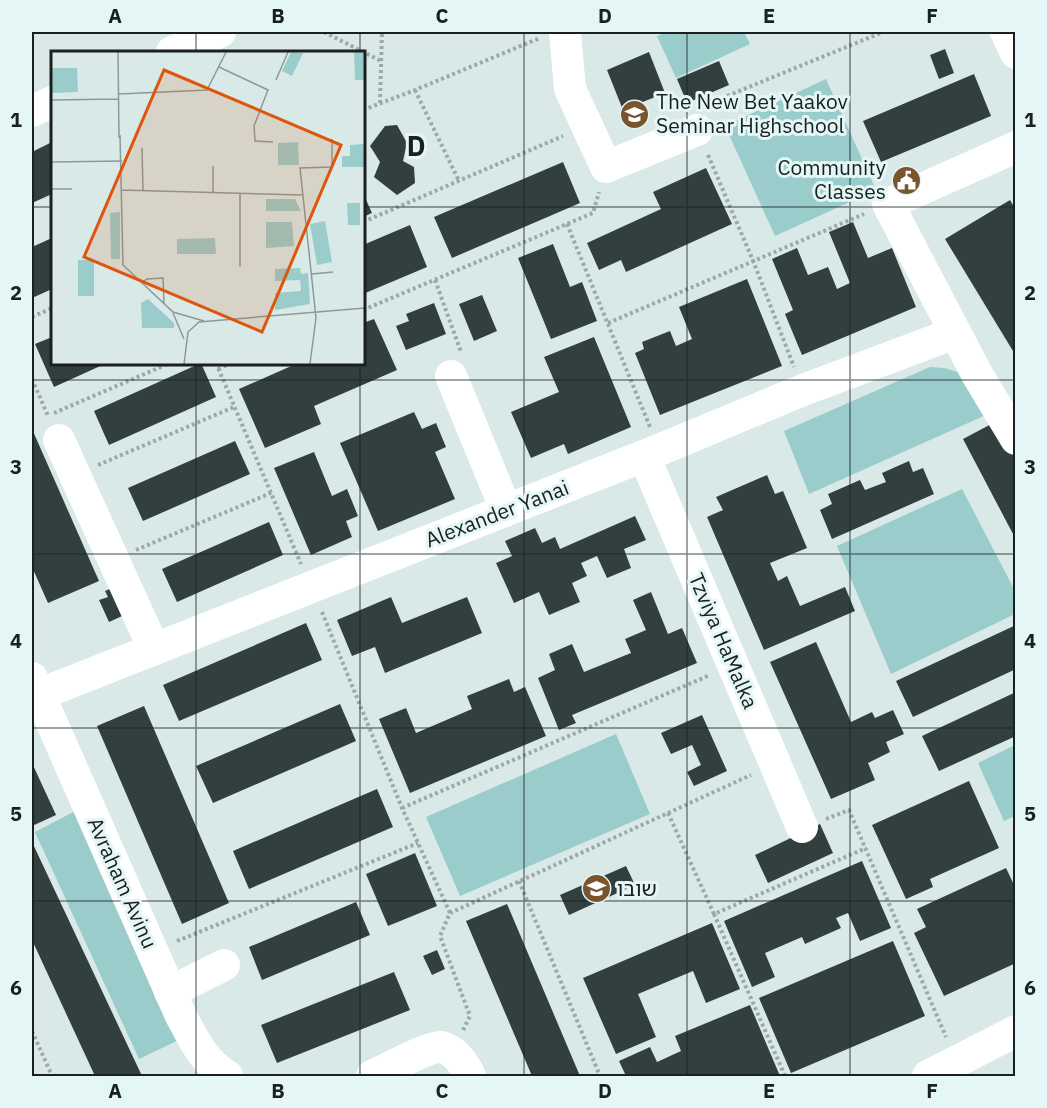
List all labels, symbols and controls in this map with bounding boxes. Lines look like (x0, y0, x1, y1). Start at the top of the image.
text: A (108, 2, 122, 29)
text: B (271, 2, 285, 29)
text: C (435, 2, 449, 29)
text: D (598, 2, 612, 29)
text: E (763, 2, 775, 29)
text: F (926, 2, 938, 29)
inset map (51, 51, 364, 364)
place label: The New Bet Yaakov Seminar Highschool (656, 87, 848, 139)
school or university icon: The New Bet Yaakov Seminar Highschool (619, 98, 651, 130)
text: 1 (10, 106, 22, 133)
text: 1 (1024, 106, 1036, 133)
district label: D (407, 128, 427, 163)
place label: Community Classes (778, 153, 887, 205)
public building icon: Community Classes (891, 164, 923, 196)
text: 2 (10, 279, 22, 306)
text: 2 (1024, 279, 1036, 306)
text: 3 (10, 453, 22, 480)
text: 3 (1024, 453, 1036, 480)
street label: Alexander Yanai (421, 473, 572, 553)
street label: Tzviya HaMalka (683, 568, 765, 713)
text: 4 (10, 627, 22, 654)
text: 4 (1024, 627, 1036, 654)
text: 5 (10, 800, 22, 827)
text: 5 (1024, 800, 1036, 827)
street label: Avraham Avinu (81, 812, 164, 953)
school or university icon: שובו (580, 873, 612, 905)
place label: שובו (617, 874, 657, 902)
text: 6 (10, 974, 22, 1001)
text: 6 (1024, 974, 1036, 1001)
text: A (108, 1077, 122, 1104)
text: B (271, 1077, 285, 1104)
text: C (435, 1077, 449, 1104)
text: D (598, 1077, 612, 1104)
text: E (763, 1077, 775, 1104)
text: F (926, 1077, 938, 1104)

